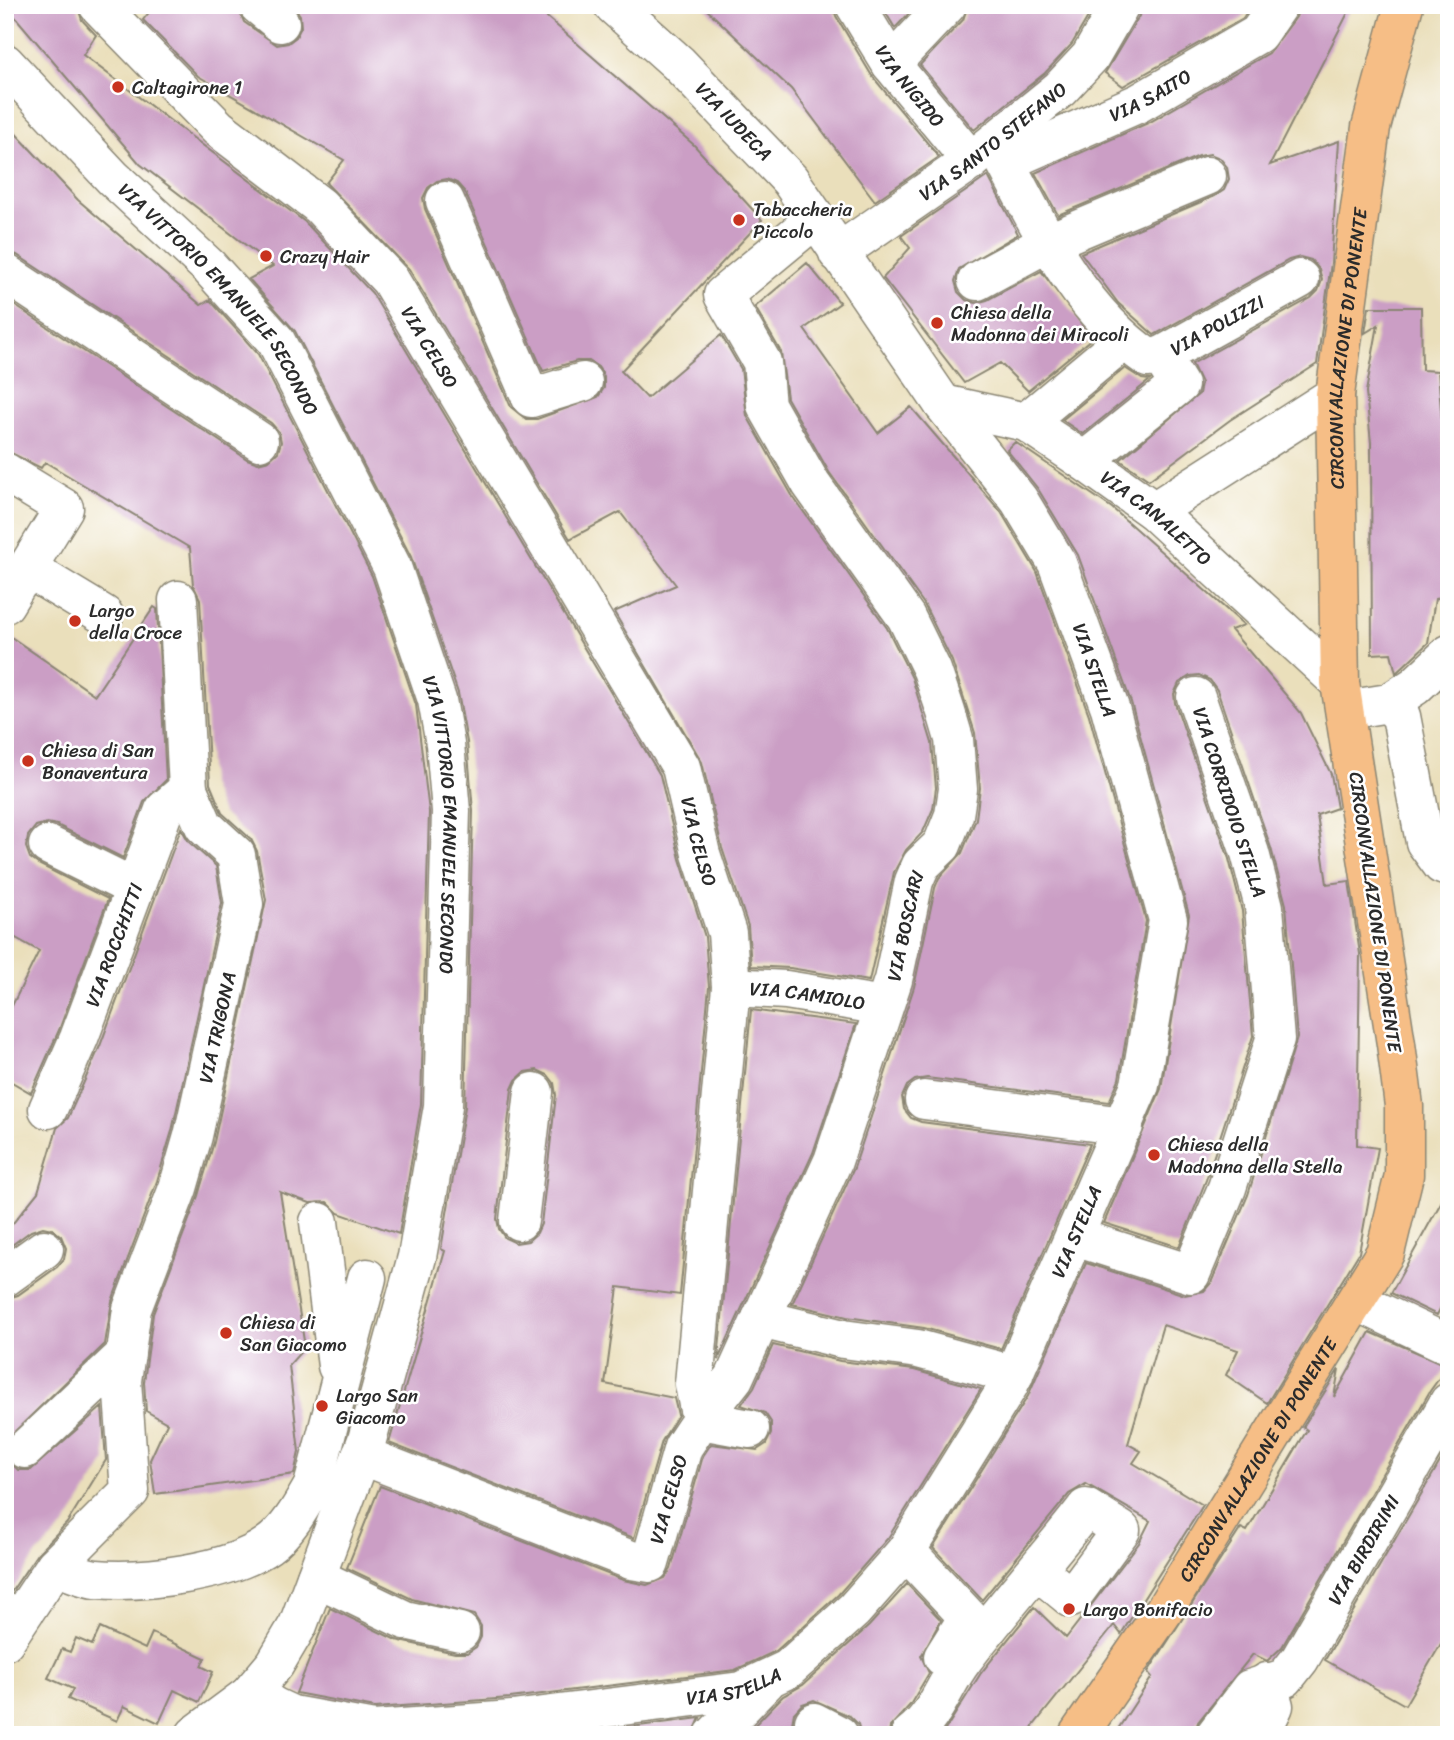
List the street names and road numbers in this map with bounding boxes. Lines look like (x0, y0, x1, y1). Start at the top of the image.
street label: VIA NIGIDO (866, 38, 953, 135)
street label: VIA SAITO (1104, 60, 1198, 131)
street label: VIA SANTO STEFANO (912, 73, 1075, 210)
street label: VIA IUDECA (687, 74, 780, 169)
street label: VIA VITTORIO EMANUELE SECONDO (110, 174, 328, 422)
street label: CIRCONVALLAZIONE DI PONENTE (1319, 204, 1377, 489)
street label: VIA POLIZZI (1164, 286, 1271, 365)
street label: VIA CELSO (392, 299, 467, 395)
street label: VIA CANALETTO (1093, 462, 1220, 574)
street label: VIA STELLA (1063, 618, 1126, 722)
street label: VIA VITTORIO EMANUELE SECONDO (413, 671, 467, 975)
street label: VIA CORRIDOIO STELLA (1183, 703, 1276, 902)
street label: CIRCONVALLAZIONE DI PONENTE (1339, 770, 1412, 1056)
street label: VIA CELSO (671, 793, 727, 891)
street label: VIA BOSCARI (877, 865, 934, 984)
street label: VIA ROCCHITTI (76, 878, 152, 1012)
street label: VIA TRIGONA (189, 969, 246, 1086)
street label: VIA CAMIOLO (749, 972, 868, 1020)
street label: VIA STELLA (1042, 1180, 1111, 1283)
street label: CIRCONVALLAZIONE DI PONENTE (1169, 1329, 1347, 1589)
street label: VIA CELSO (640, 1451, 697, 1548)
street label: VIA BIRDIRIMI (1319, 1488, 1409, 1611)
street label: VIA STELLA (684, 1658, 787, 1715)

